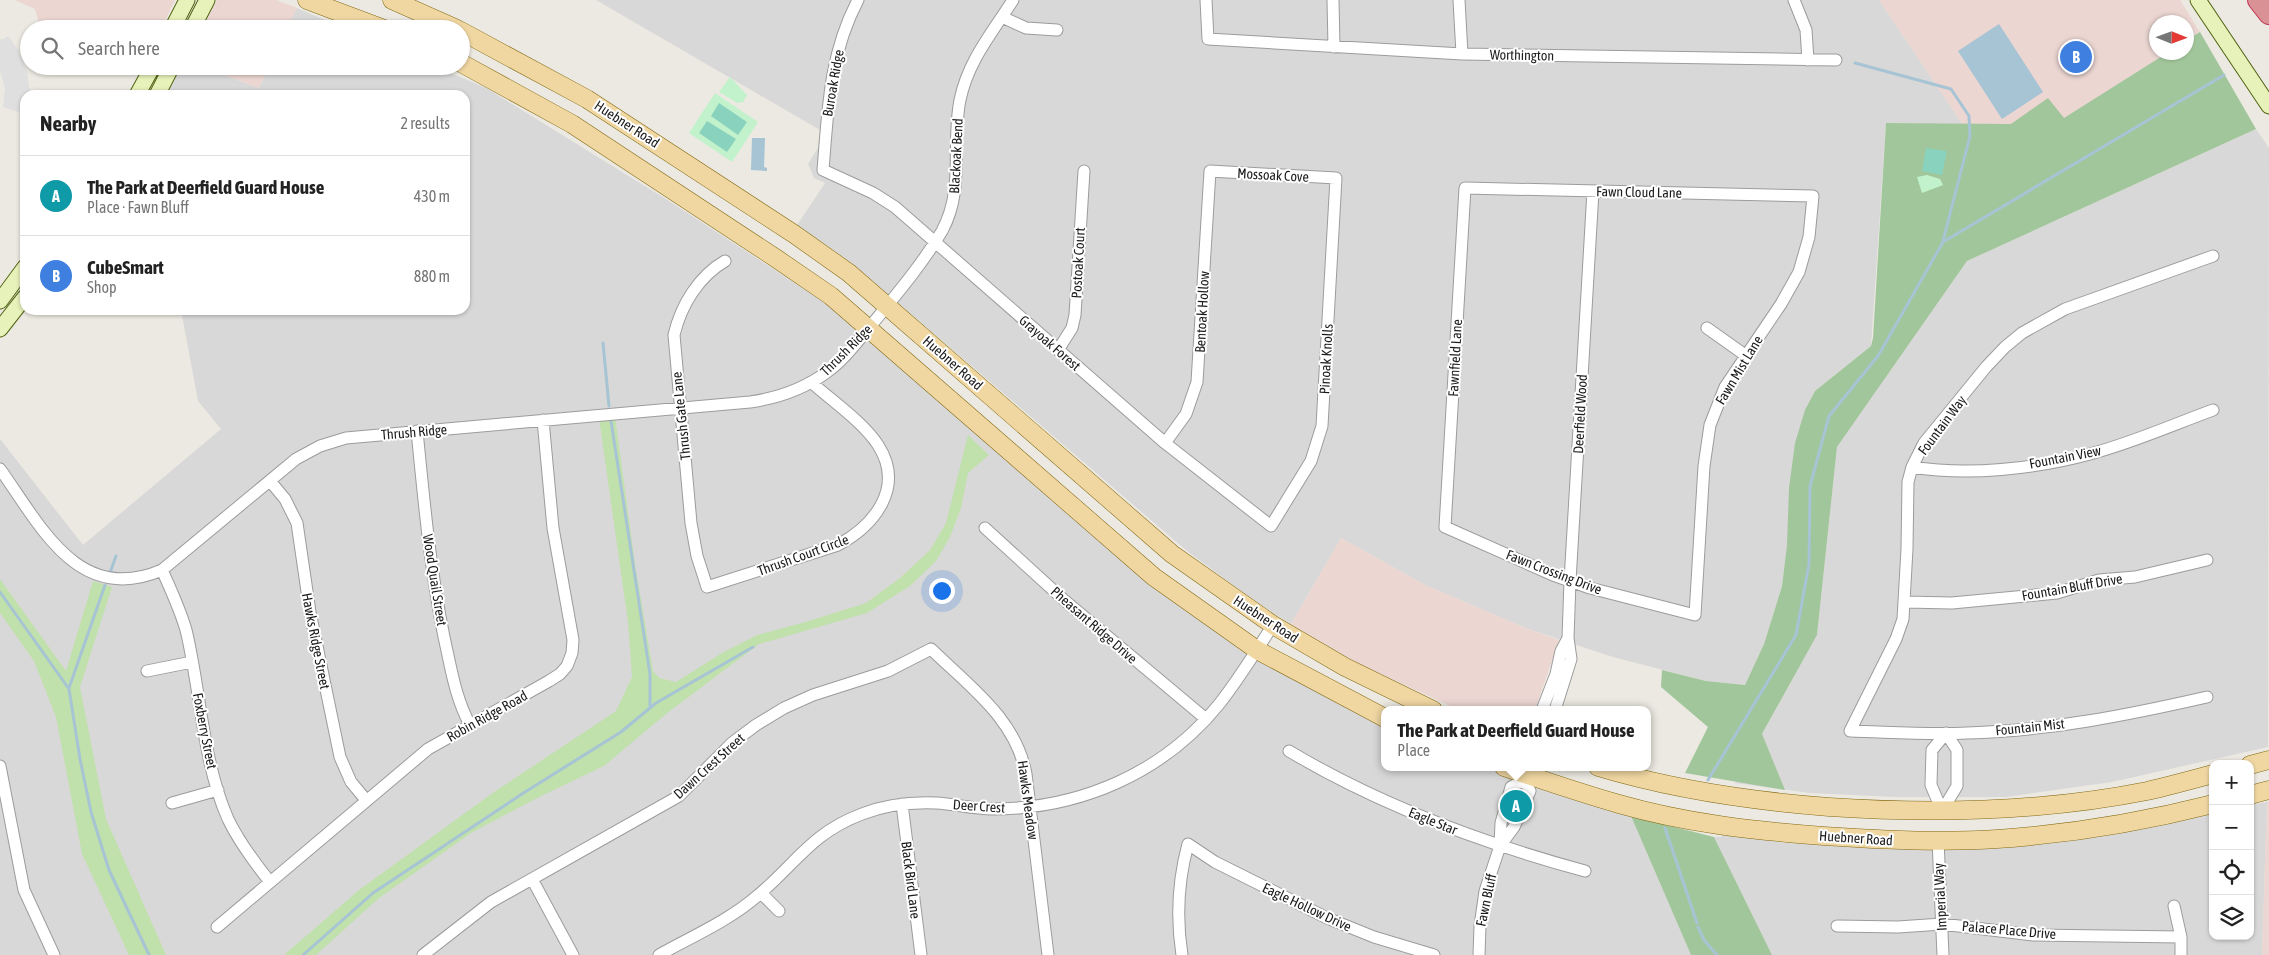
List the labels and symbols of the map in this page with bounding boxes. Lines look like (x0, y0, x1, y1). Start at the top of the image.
north arrow (2149, 15, 2194, 60)
pin: B (2060, 38, 2092, 76)
street label: Worthington (1490, 46, 1554, 64)
street label: Buroak Ridge (819, 48, 847, 118)
street label: Huebner Road (592, 97, 662, 151)
street label: Blackoak Bend (946, 118, 966, 194)
street label: Mossoak Cove (1237, 165, 1309, 185)
street label: Fawn Cloud Lane (1596, 183, 1682, 201)
street label: Postoak Court (1068, 227, 1088, 299)
street label: Bentoak Hollow (1192, 270, 1212, 353)
street label: Grayoak Forest (1016, 312, 1084, 374)
street label: Fawnfield Lane (1445, 319, 1465, 397)
street label: Thrush Ridge (817, 321, 875, 379)
street label: Pinoak Knolls (1316, 323, 1336, 395)
street label: Huebner Road (920, 333, 986, 393)
street label: Fawn Mist Lane (1712, 333, 1766, 407)
street label: Thrush Gate Lane (668, 371, 694, 461)
street label: Deerfield Wood (1570, 374, 1590, 454)
street label: Fountain Way (1915, 392, 1970, 458)
street label: Thrush Ridge (380, 421, 448, 443)
street label: Fountain View (2028, 442, 2103, 472)
street label: Thrush Court Circle (755, 531, 851, 579)
street label: Wood Quail Street (420, 533, 450, 627)
street label: Fawn Crossing Drive (1504, 546, 1604, 598)
street label: Fountain Bluff Drive (2021, 570, 2123, 604)
your location (929, 578, 955, 604)
street label: Pheasant Ridge Drive (1048, 583, 1140, 667)
street label: Hawks Ridge Street (299, 592, 333, 690)
street label: Huebner Road (1231, 592, 1301, 646)
street label: Robin Ridge Road (444, 687, 530, 745)
street label: Foxberry Street (190, 692, 220, 770)
street label: Fountain Mist (1995, 715, 2065, 739)
street label: Dawn Crest Street (670, 730, 748, 802)
street label: Hawks Meadow (1015, 759, 1042, 841)
pin: A (1500, 787, 1532, 825)
street label: Deer Crest (952, 796, 1006, 816)
street label: Eagle Star (1406, 804, 1460, 838)
street label: Huebner Road (1819, 827, 1893, 849)
street label: Black Bird Lane (898, 840, 924, 920)
street label: Imperial Way (1930, 862, 1950, 931)
street label: Fawn Bluff (1473, 872, 1499, 928)
street label: Eagle Hollow Drive (1260, 879, 1354, 935)
street label: Palace Place Drive (1961, 918, 2057, 942)

